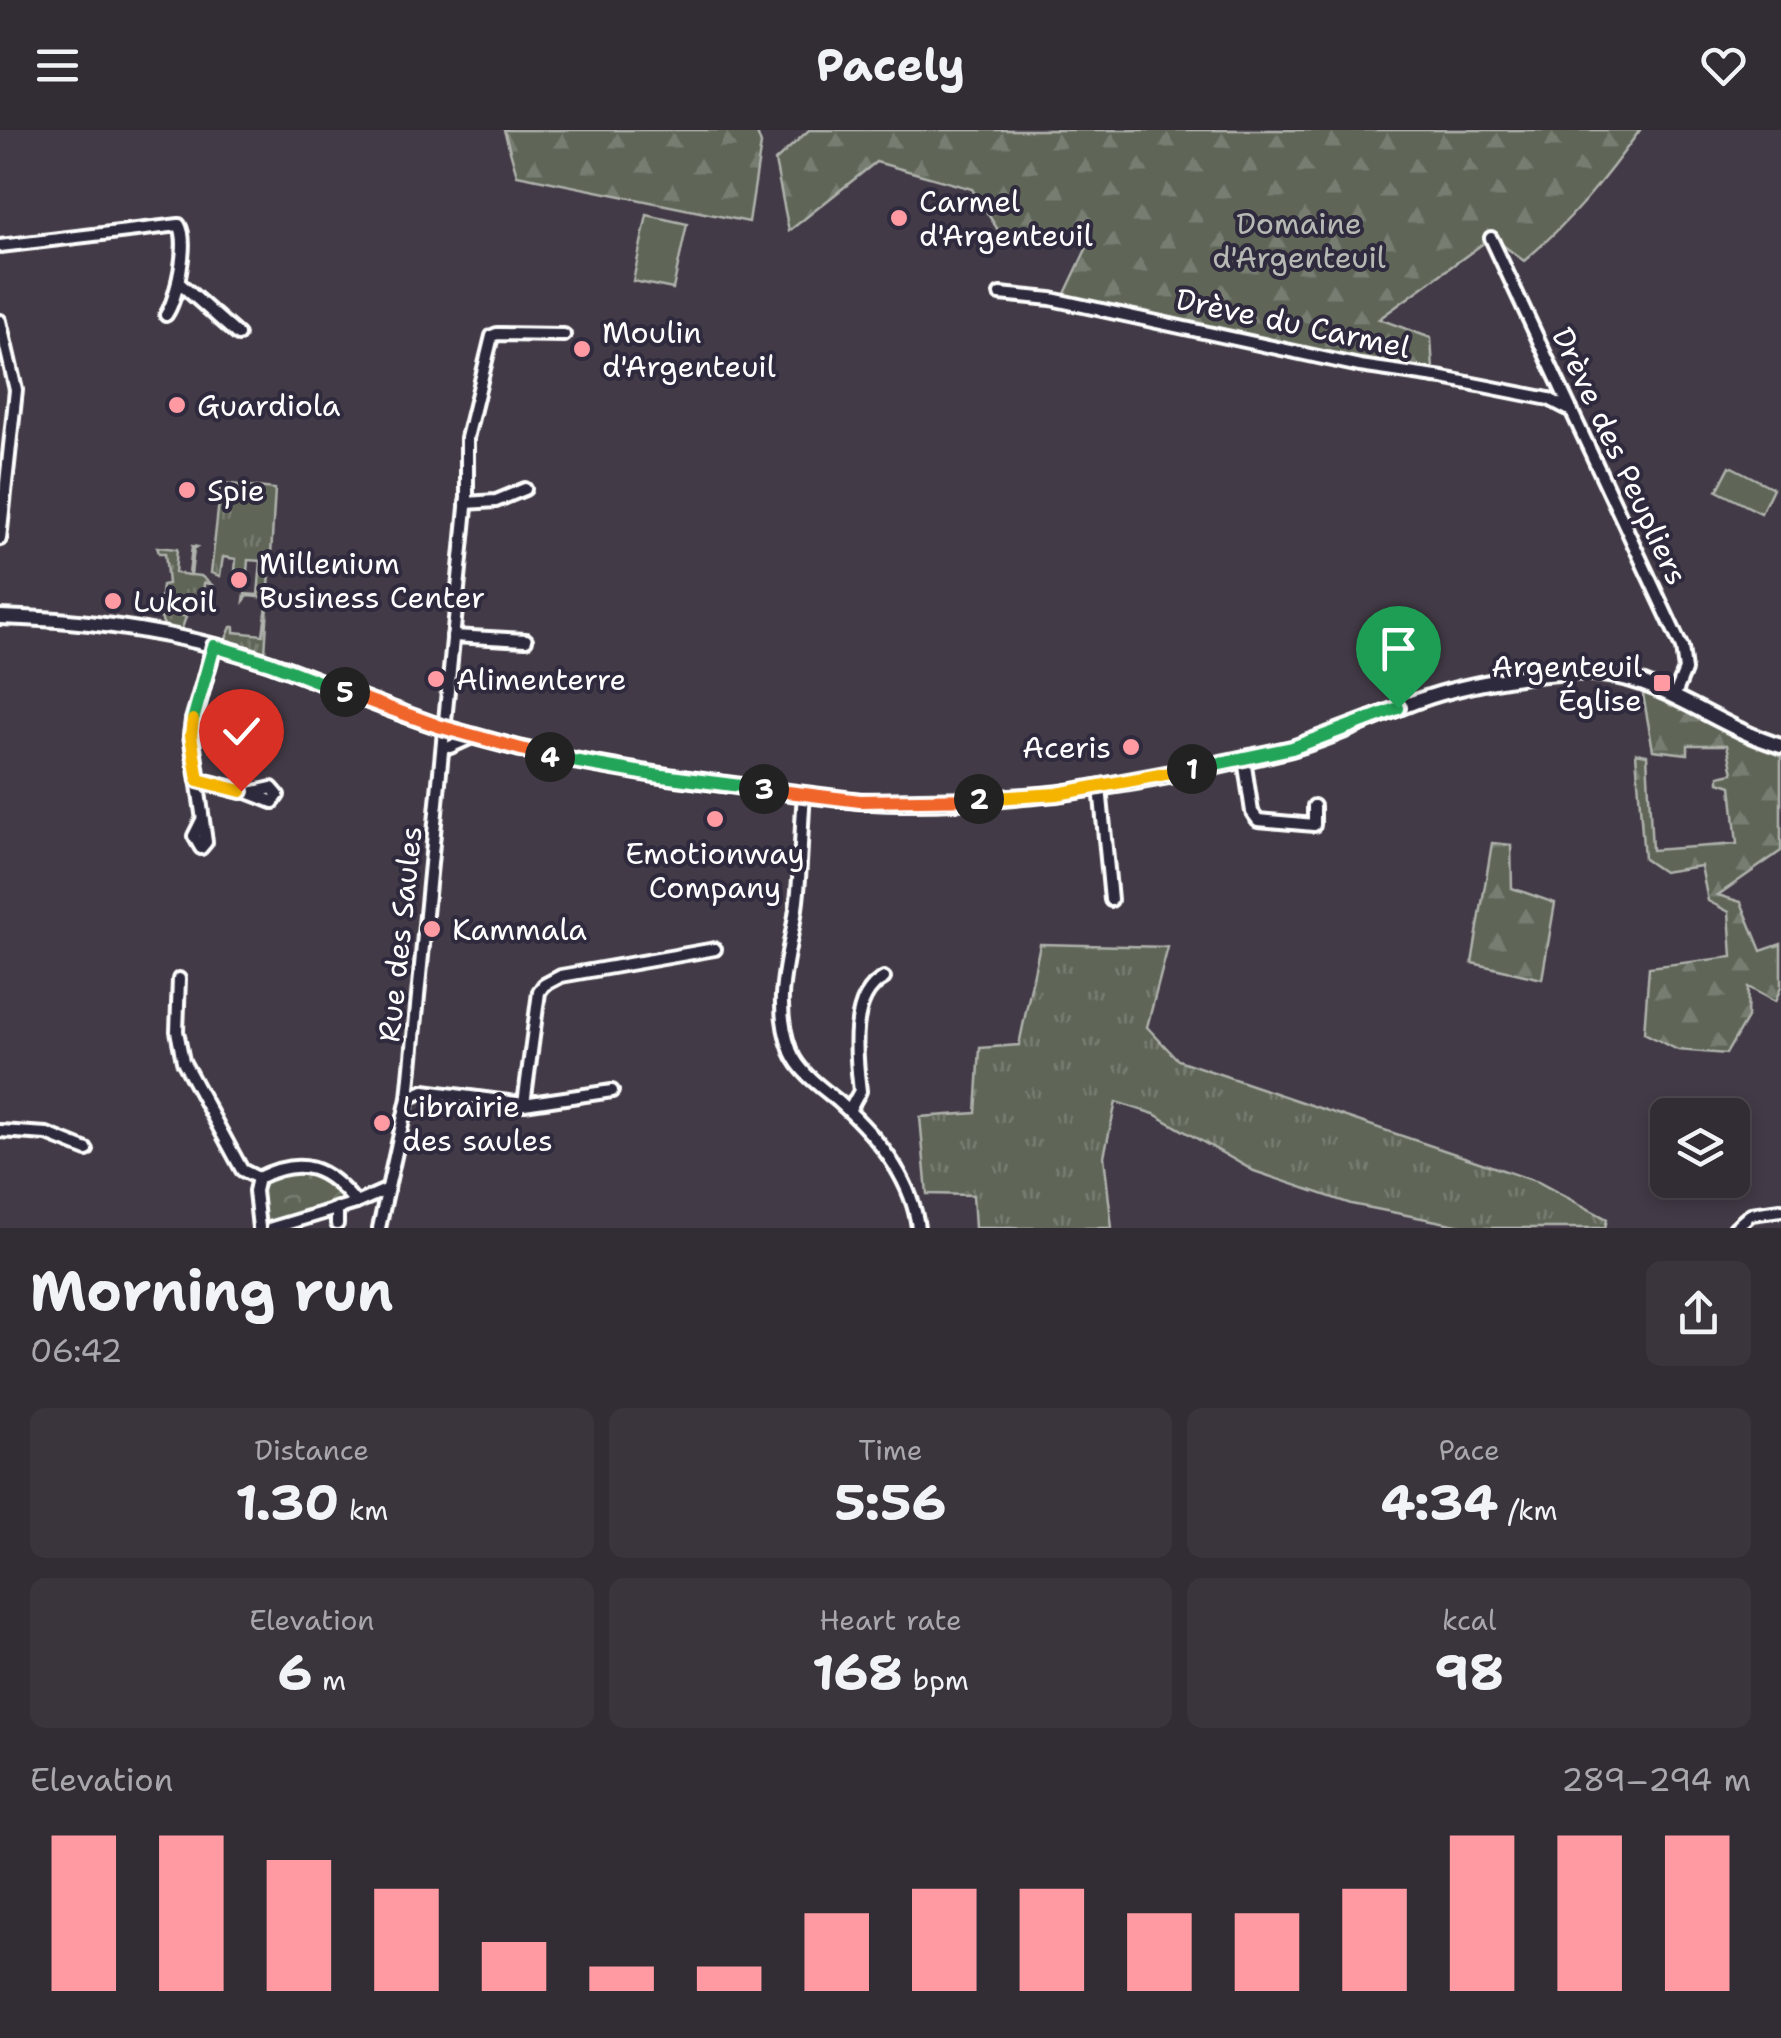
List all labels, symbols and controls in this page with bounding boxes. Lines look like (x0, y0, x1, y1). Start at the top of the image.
text: Pacely (816, 35, 965, 95)
icon: menu (30, 38, 85, 93)
icon: heart (1696, 38, 1751, 93)
place label: Carmel d'Argenteuil (919, 181, 1093, 256)
park label: Domaine d'Argenteuil (1212, 203, 1386, 278)
marker: Carmel d'Argenteuil (888, 207, 910, 229)
street label: Drève du Carmel (1172, 278, 1414, 368)
place label: Moulin d'Argenteuil (602, 312, 776, 387)
street label: Drève des Peupliers (1542, 321, 1698, 591)
marker: Moulin d'Argenteuil (571, 338, 593, 360)
place label: Guardiola (197, 385, 341, 426)
marker: Guardiola (166, 394, 188, 416)
place label: Spie (207, 470, 265, 511)
marker: Spie (176, 479, 198, 501)
place label: Millenium Business Center (259, 543, 485, 618)
marker: Millenium Business Center (228, 569, 250, 591)
place label: Lukoil (133, 581, 216, 622)
marker: Lukoil (102, 590, 124, 612)
pin (1356, 606, 1441, 709)
icon: arrive (1371, 621, 1426, 676)
place label: Argenteuil Église (1491, 646, 1642, 721)
place label: Alimenterre (456, 659, 627, 700)
pin: 5 (320, 667, 370, 717)
marker: Alimenterre (425, 668, 447, 690)
marker: Argenteuil Église (1651, 672, 1673, 694)
text: 5 (336, 673, 354, 711)
pin (199, 689, 284, 792)
icon: check (214, 704, 269, 759)
place label: Aceris (1022, 727, 1111, 768)
pin: 4 (525, 732, 575, 782)
marker: Aceris (1120, 736, 1142, 758)
text: 4 (540, 738, 560, 776)
pin: 1 (1167, 744, 1217, 794)
text: 1 (1186, 750, 1198, 788)
pin: 3 (739, 764, 789, 814)
text: 3 (754, 770, 774, 808)
pin: 2 (954, 774, 1004, 824)
text: 2 (969, 780, 989, 818)
marker: Emotionway Company (704, 808, 726, 830)
street label: Rue des Saules (368, 824, 432, 1044)
place label: Emotionway Company (625, 833, 805, 908)
place label: Kammala (452, 909, 587, 950)
marker: Kammala (421, 918, 443, 940)
place label: Librairie des saules (402, 1086, 553, 1161)
map controls (1650, 1098, 1750, 1198)
button: layers (1650, 1098, 1750, 1198)
marker: Librairie des saules (371, 1112, 393, 1134)
text: Morning run (30, 1254, 394, 1328)
button: share (1646, 1261, 1751, 1366)
text: 06:42 (30, 1329, 123, 1372)
text: Distance (254, 1431, 369, 1469)
text: Time (858, 1431, 923, 1469)
text: Pace (1438, 1431, 1500, 1469)
text: 1.30 (235, 1469, 339, 1536)
text: 5:56 (835, 1469, 946, 1536)
text: 4:34 (1381, 1469, 1498, 1536)
text: km (339, 1491, 388, 1529)
text: /km (1498, 1491, 1558, 1529)
text: Elevation (249, 1601, 374, 1639)
text: Heart rate (819, 1601, 962, 1639)
text: kcal (1442, 1601, 1496, 1639)
text: 6 (277, 1639, 312, 1706)
text: 168 (812, 1639, 903, 1706)
text: 98 (1434, 1639, 1504, 1706)
text: m (312, 1661, 346, 1699)
text: bpm (903, 1661, 969, 1699)
text: Elevation (30, 1758, 173, 1801)
text: 289–294 m (1561, 1758, 1751, 1801)

